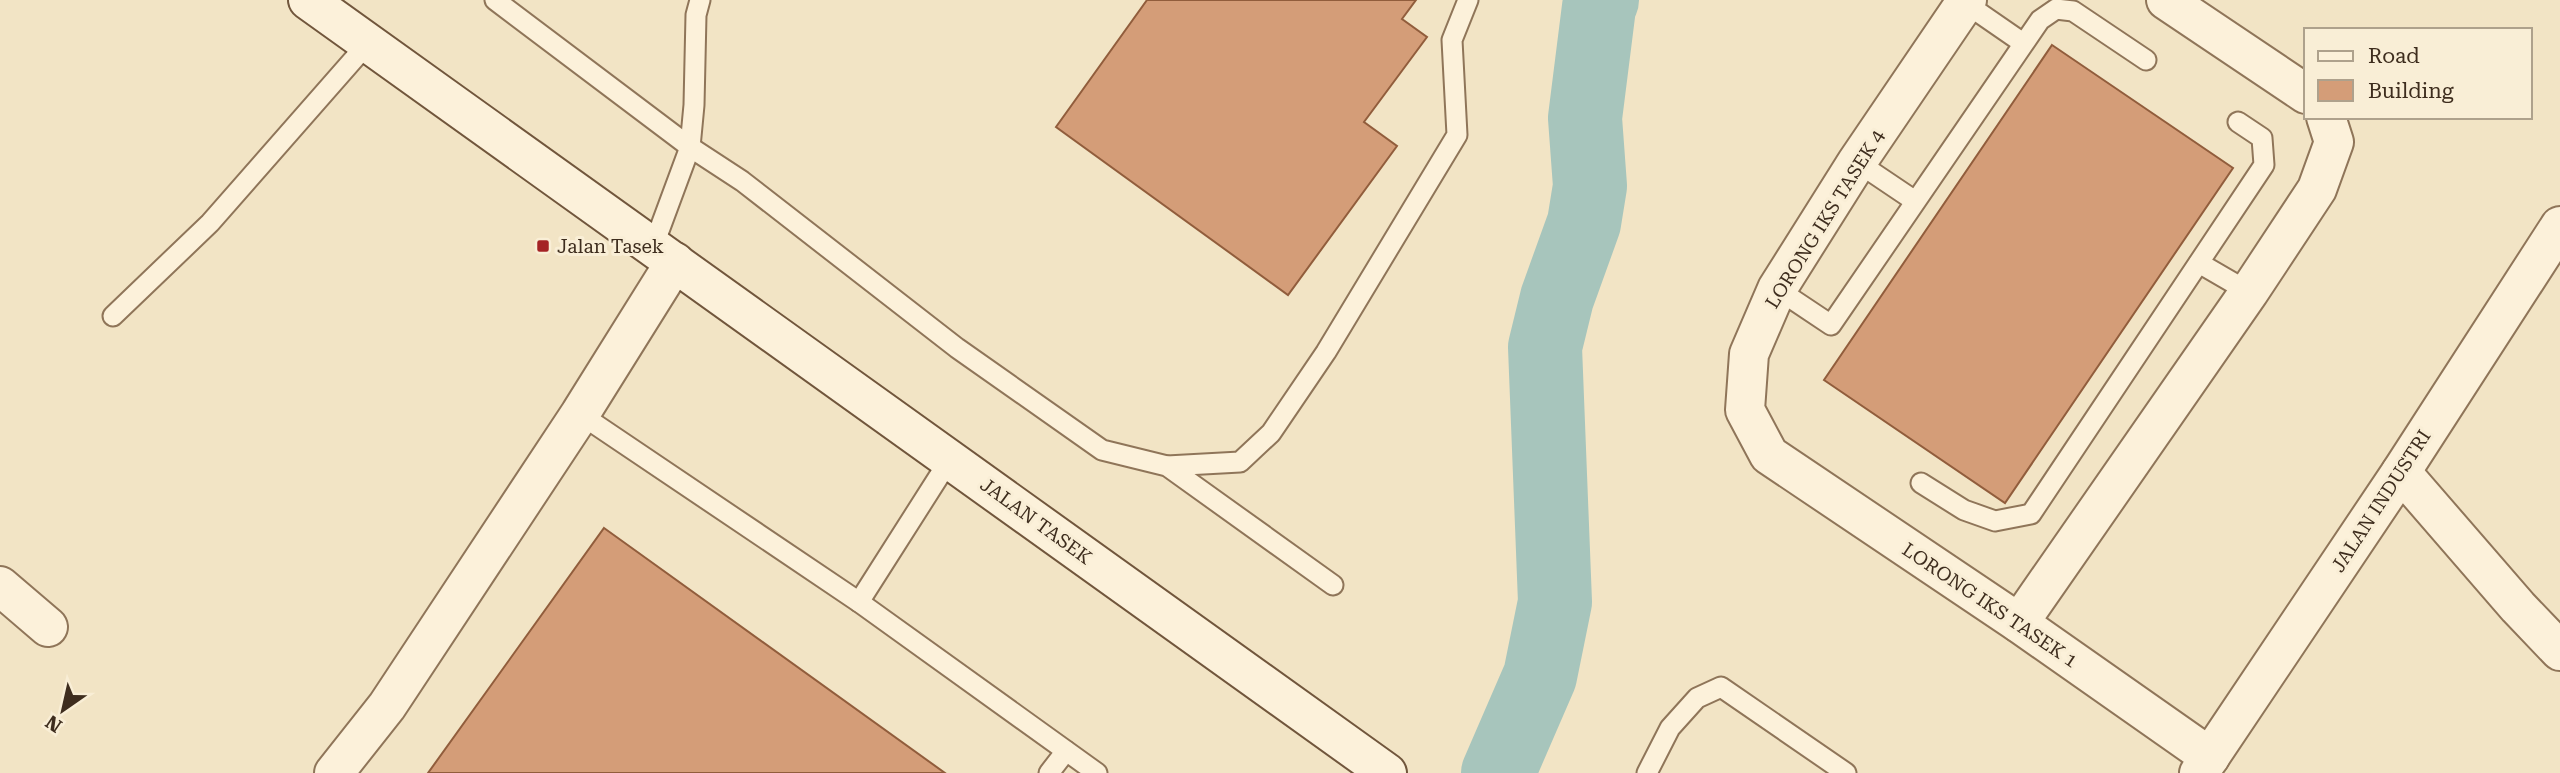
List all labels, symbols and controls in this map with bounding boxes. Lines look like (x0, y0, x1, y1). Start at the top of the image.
legend (2304, 28, 2532, 119)
text: Road (2368, 44, 2420, 68)
text: Building (2368, 79, 2454, 103)
street label: LORONG IKS TASEK 4 (1761, 125, 1890, 313)
place label: Jalan Tasek (557, 235, 664, 258)
marker: Jalan Tasek (535, 238, 551, 254)
street label: JALAN INDUSTRI (2326, 425, 2436, 577)
street label: JALAN TASEK (976, 473, 1096, 569)
street label: LORONG IKS TASEK 1 (1898, 538, 2082, 672)
north arrow (28, 675, 98, 745)
text: N (41, 710, 66, 737)

